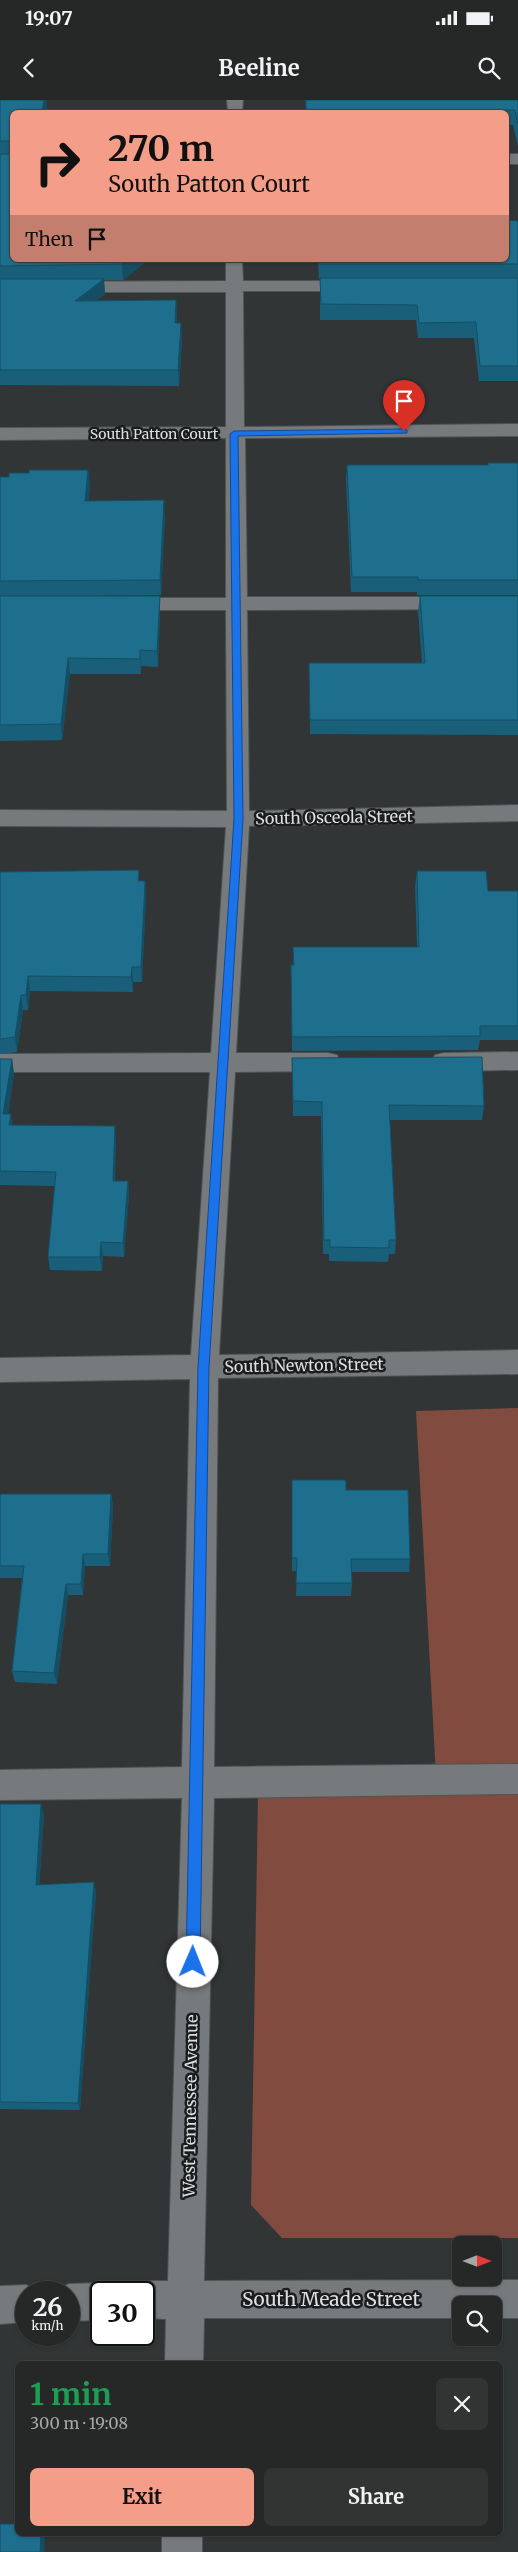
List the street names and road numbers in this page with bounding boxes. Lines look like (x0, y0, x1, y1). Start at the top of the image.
street label: South Patton Court (90, 425, 219, 443)
street label: South Osceola Street (255, 806, 414, 828)
street label: South Newton Street (224, 1354, 385, 1376)
street label: West Tennessee Avenue (178, 2014, 202, 2199)
street label: South Meade Street (242, 2287, 421, 2311)

